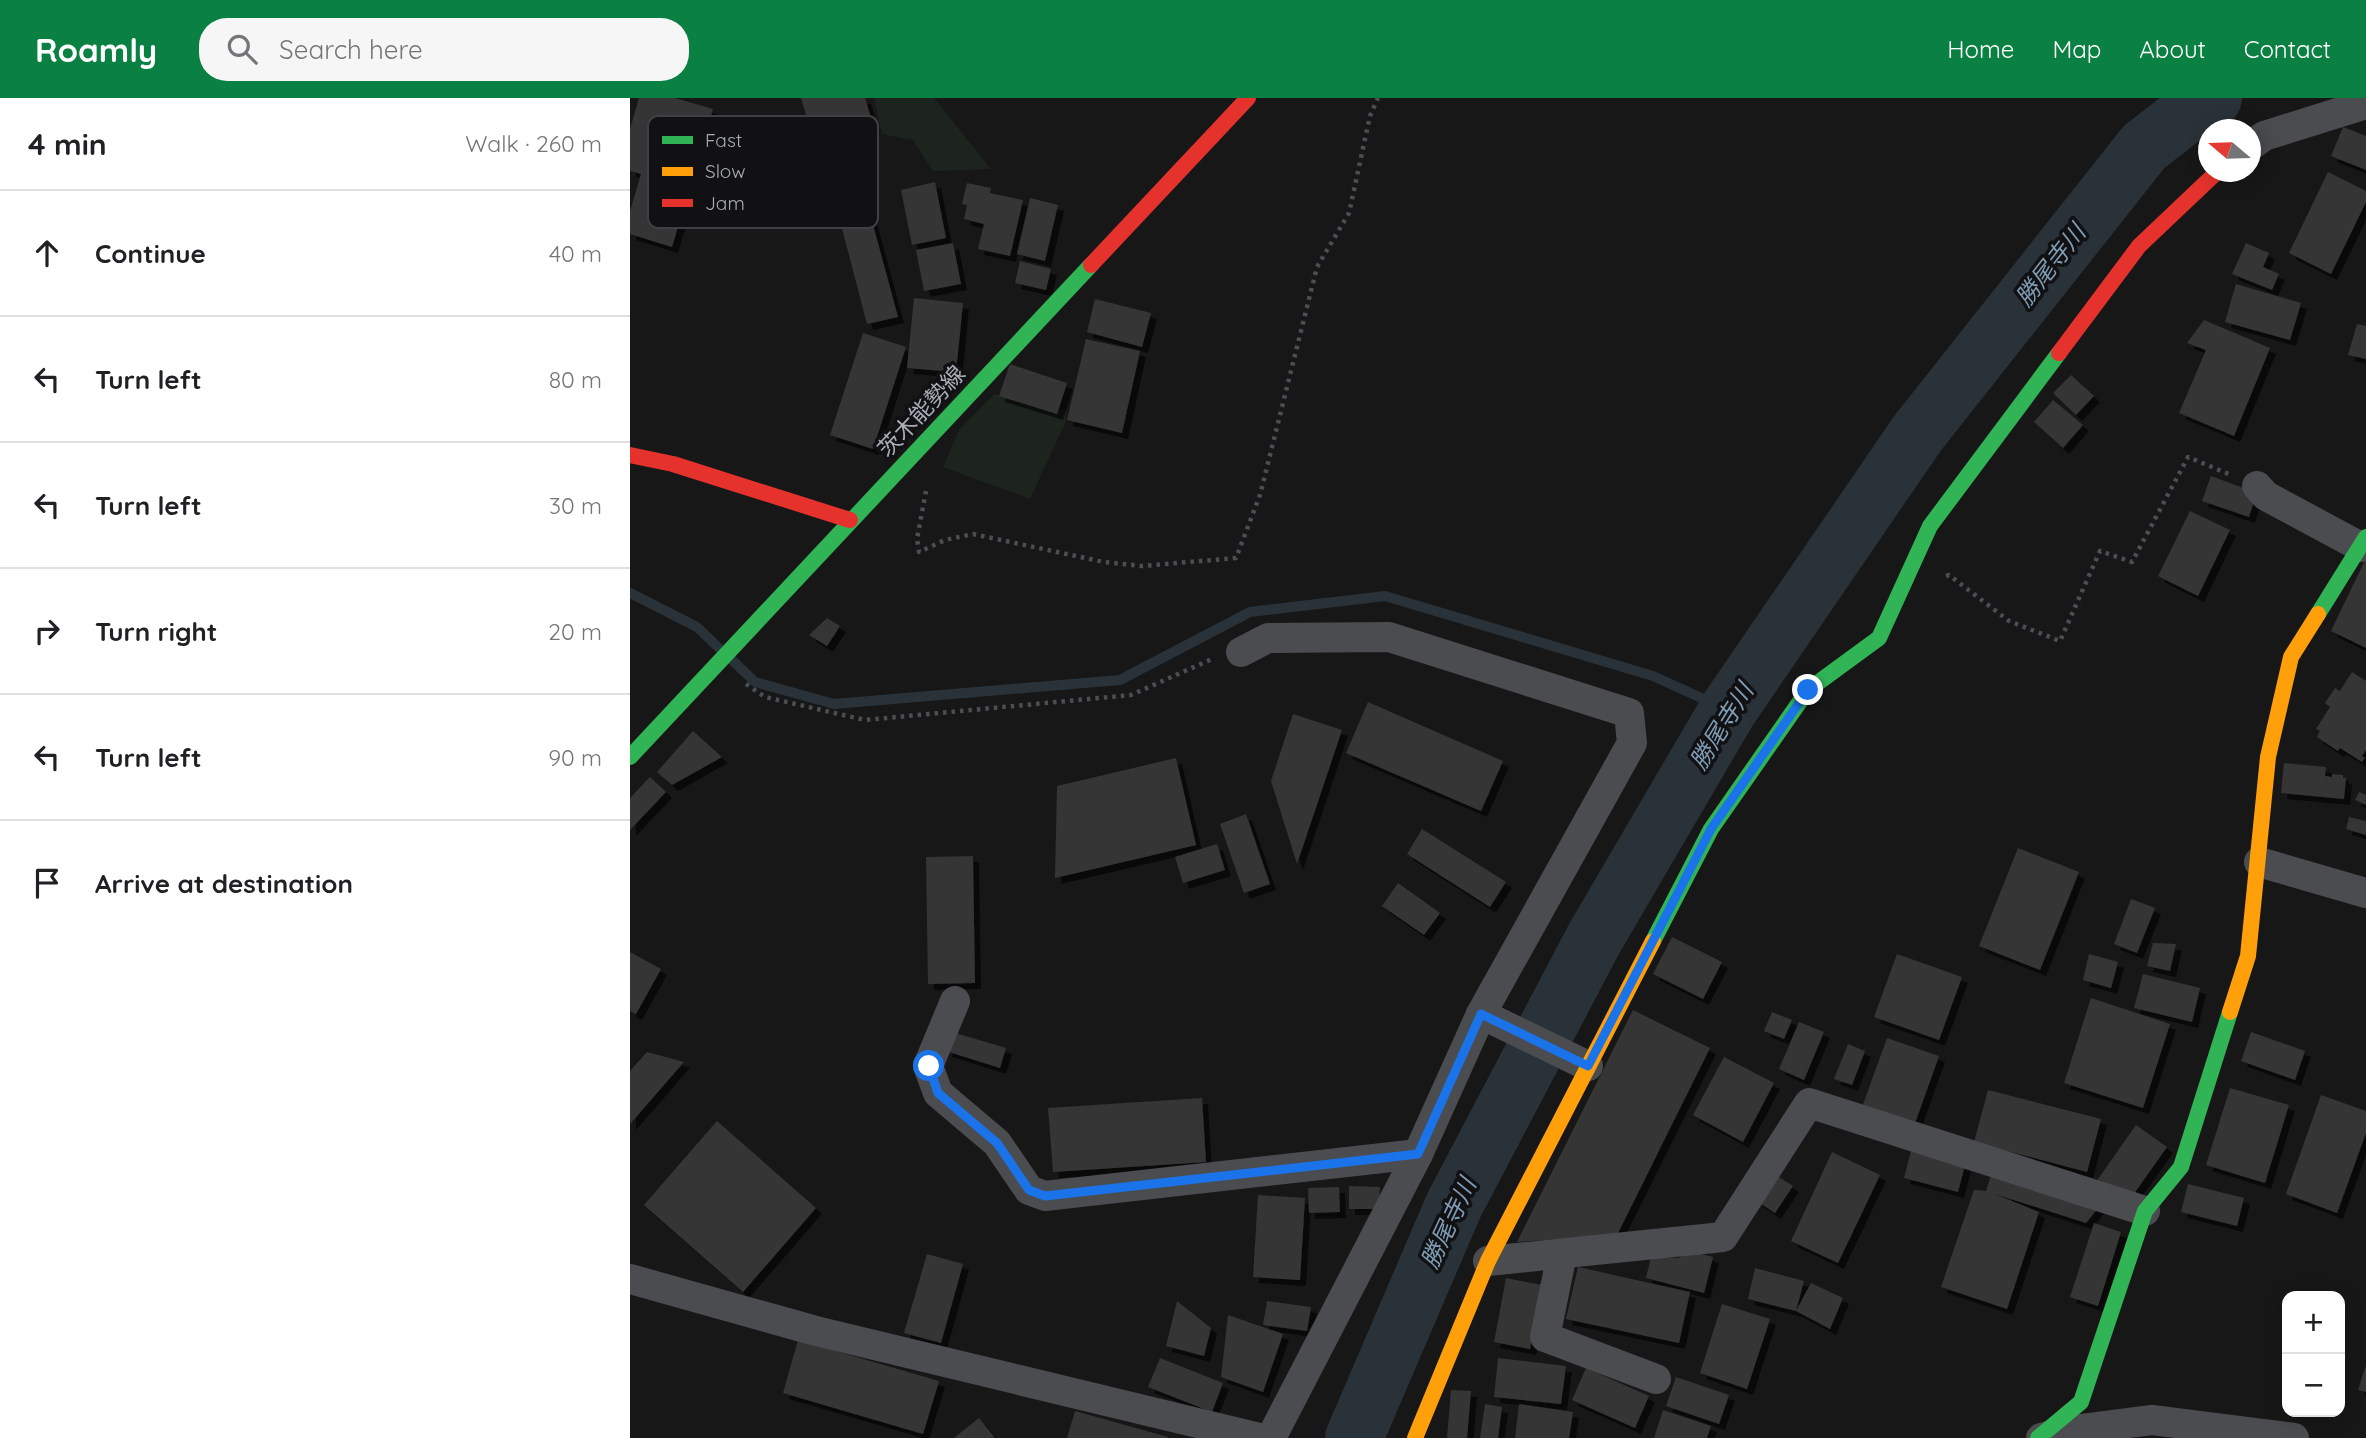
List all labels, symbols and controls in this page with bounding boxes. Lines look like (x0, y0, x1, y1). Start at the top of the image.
search box (199, 18, 689, 81)
text: Roamly (35, 29, 157, 70)
icon: search (223, 30, 261, 68)
text: Search here (279, 33, 423, 66)
text: Home (1947, 34, 2014, 64)
text: Map (2052, 34, 2101, 64)
text: About (2139, 34, 2206, 64)
text: Contact (2244, 34, 2331, 64)
legend (648, 116, 878, 228)
north arrow (2198, 119, 2261, 182)
text: 4 min (28, 125, 107, 163)
text: Fast (705, 128, 742, 152)
text: Walk · 260 m (465, 129, 602, 158)
text: Slow (705, 159, 746, 183)
text: Jam (705, 191, 745, 215)
water label: 勝尾寺川 (2009, 216, 2093, 312)
icon: ahead (28, 234, 66, 272)
text: Continue (95, 237, 206, 270)
text: 40 m (549, 239, 602, 268)
street label: 茨木能勢線 (871, 359, 971, 463)
icon: left (28, 360, 66, 398)
text: Turn left (95, 363, 202, 396)
text: 80 m (549, 365, 602, 394)
icon: left (28, 486, 66, 524)
text: Turn left (95, 489, 202, 522)
text: 30 m (549, 491, 602, 520)
icon: right (28, 612, 66, 650)
text: Turn right (95, 615, 217, 648)
text: 20 m (548, 617, 602, 646)
route end (1792, 674, 1823, 705)
water label: 勝尾寺川 (1683, 675, 1761, 775)
icon: left (28, 738, 66, 776)
text: Turn left (95, 741, 202, 774)
text: 90 m (548, 743, 602, 772)
icon: arrive (28, 864, 66, 902)
text: Arrive at destination (95, 867, 353, 900)
route start (913, 1050, 944, 1081)
water label: 勝尾寺川 (1414, 1170, 1483, 1273)
map controls (2282, 1291, 2345, 1417)
button: + (2282, 1291, 2345, 1354)
button: − (2282, 1354, 2345, 1417)

